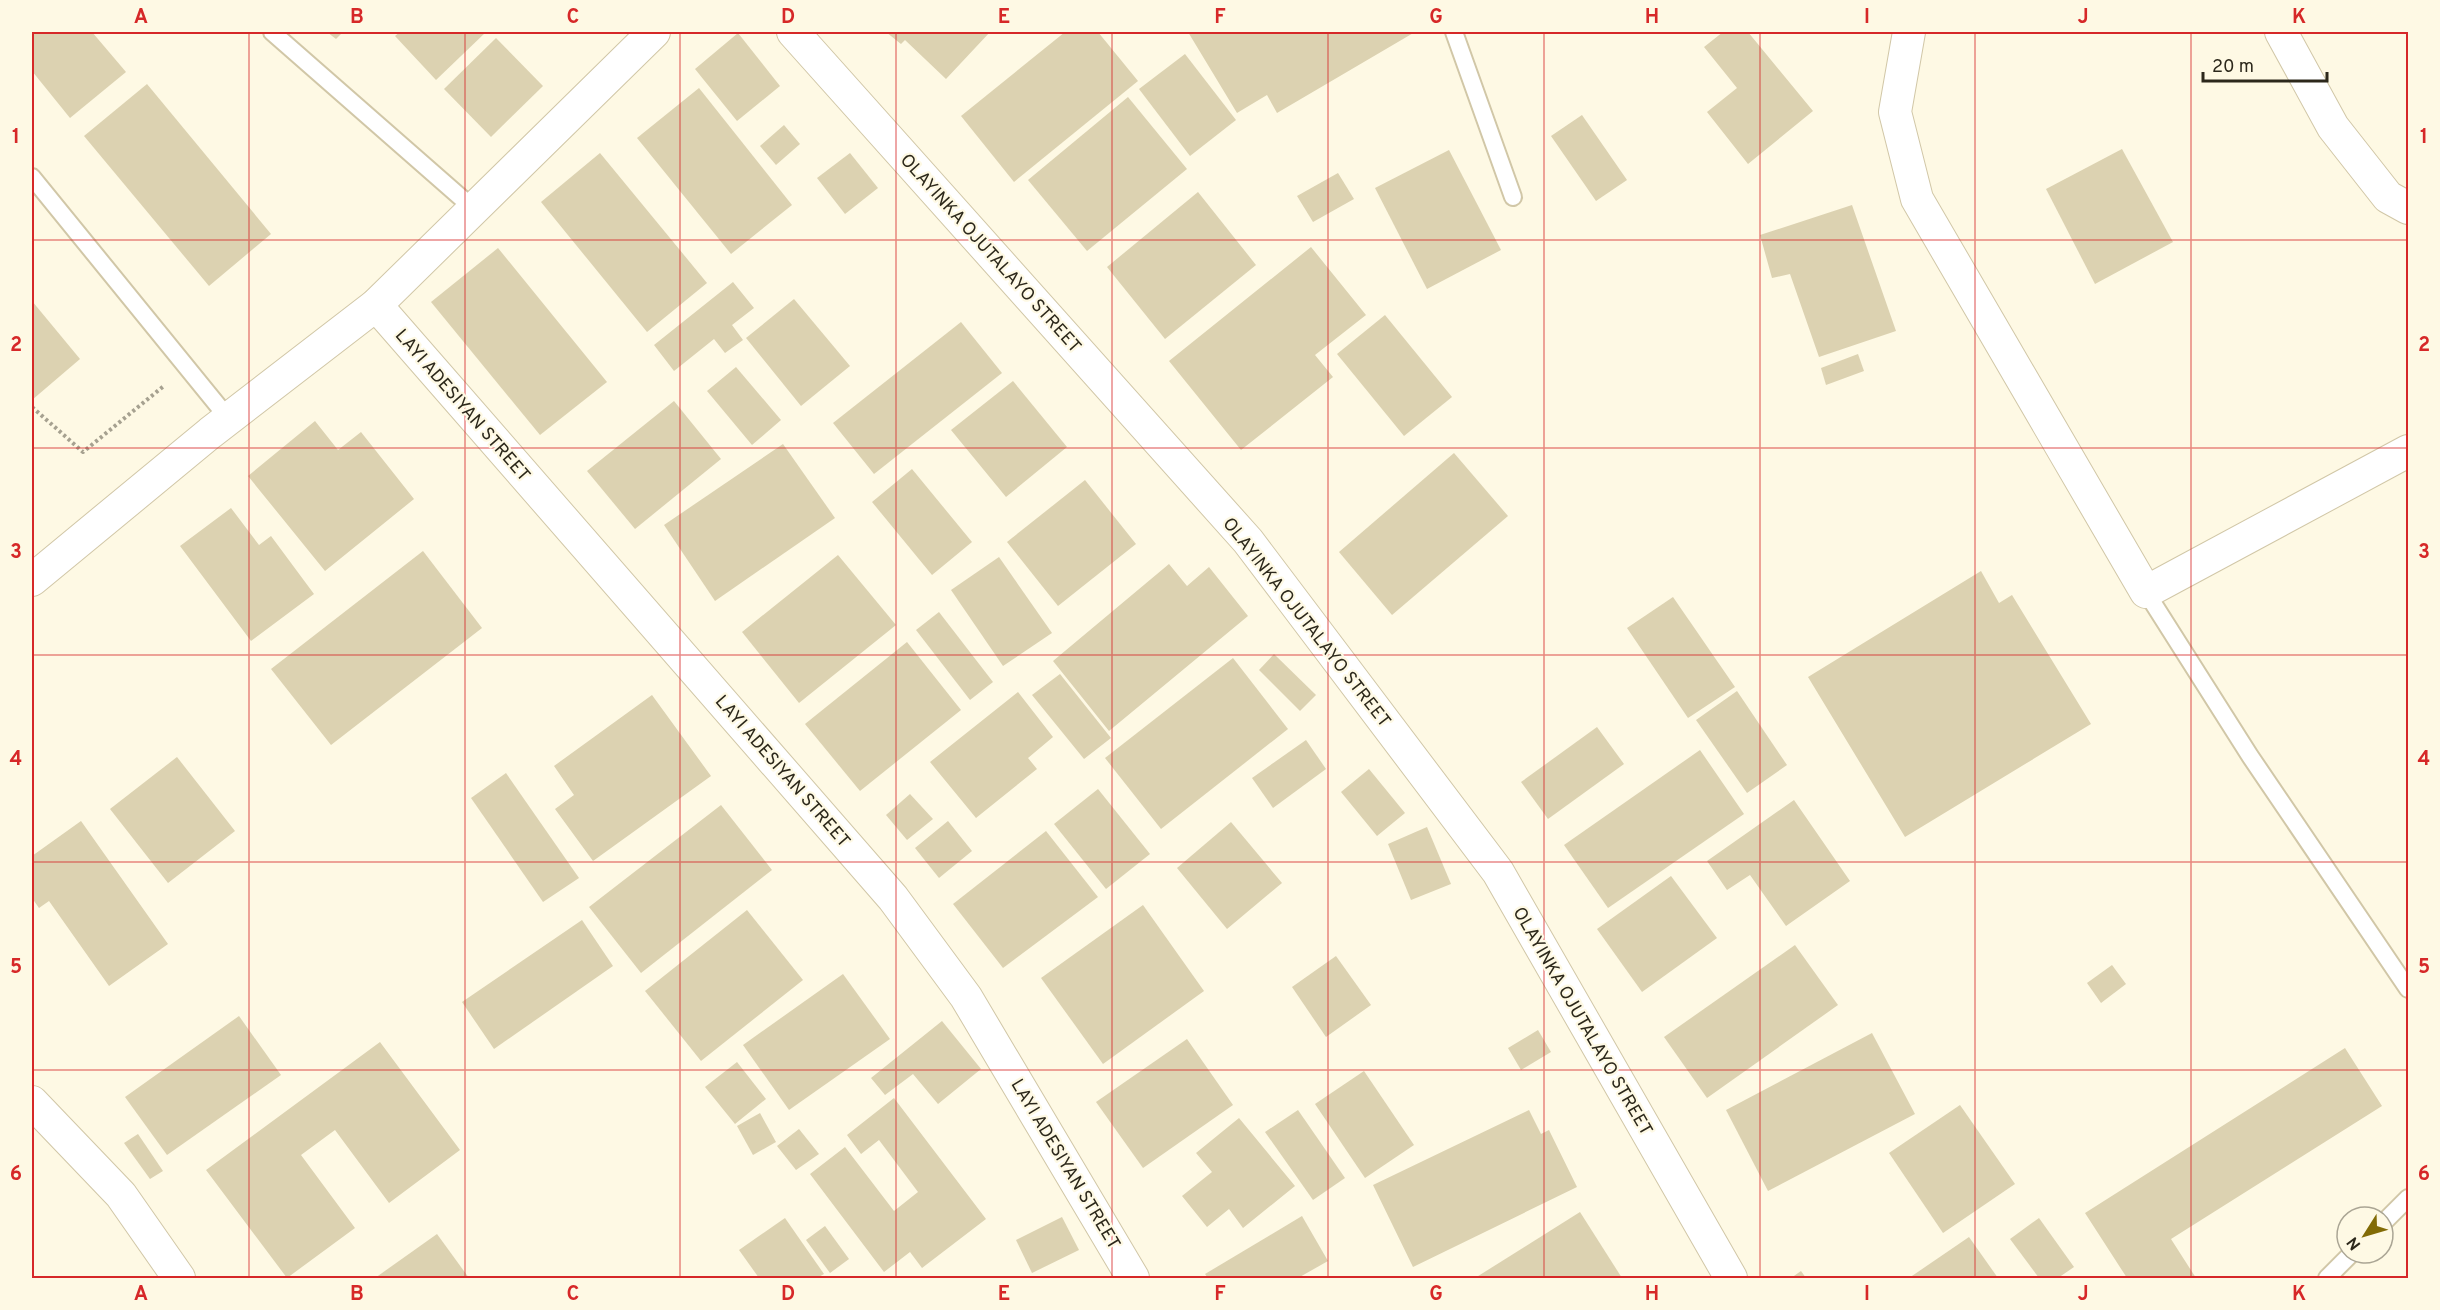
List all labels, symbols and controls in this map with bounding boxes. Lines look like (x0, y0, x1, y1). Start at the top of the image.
text: A (134, 5, 148, 31)
text: B (350, 5, 364, 31)
text: C (567, 5, 579, 31)
text: D (781, 5, 795, 31)
text: E (998, 5, 1010, 31)
text: F (1214, 5, 1226, 31)
text: G (1429, 5, 1443, 31)
text: H (1645, 5, 1659, 31)
text: I (1864, 5, 1870, 31)
text: J (2077, 5, 2089, 31)
text: K (2292, 5, 2306, 31)
scale bar (2203, 45, 2328, 83)
text: 20 m (2212, 56, 2254, 79)
text: 1 (12, 125, 20, 151)
text: 1 (2420, 125, 2428, 151)
street label: OLAYINKA OJUTALAYO STREET (894, 150, 1086, 358)
street label: LAYI ADESIYAN STREET (389, 325, 534, 487)
text: 2 (10, 333, 22, 359)
text: 2 (2418, 333, 2430, 359)
street label: OLAYINKA OJUTALAYO STREET (1217, 513, 1395, 733)
text: 3 (10, 540, 22, 566)
text: 3 (2418, 540, 2430, 566)
street label: LAYI ADESIYAN STREET (709, 691, 854, 853)
text: 4 (10, 747, 22, 773)
text: 4 (2418, 747, 2430, 773)
street label: OLAYINKA OJUTALAYO STREET (1507, 903, 1657, 1140)
text: 5 (10, 955, 22, 981)
text: 5 (2418, 955, 2430, 981)
street label: LAYI ADESIYAN STREET (1005, 1075, 1125, 1254)
text: 6 (10, 1162, 22, 1188)
text: 6 (2418, 1162, 2430, 1188)
north arrow (2335, 1205, 2395, 1265)
text: N (2343, 1232, 2366, 1253)
text: A (134, 1282, 148, 1308)
text: B (350, 1282, 364, 1308)
text: C (567, 1282, 579, 1308)
text: D (781, 1282, 795, 1308)
text: E (998, 1282, 1010, 1308)
text: F (1214, 1282, 1226, 1308)
text: G (1429, 1282, 1443, 1308)
text: H (1645, 1282, 1659, 1308)
text: I (1864, 1282, 1870, 1308)
text: J (2077, 1282, 2089, 1308)
text: K (2292, 1282, 2306, 1308)

